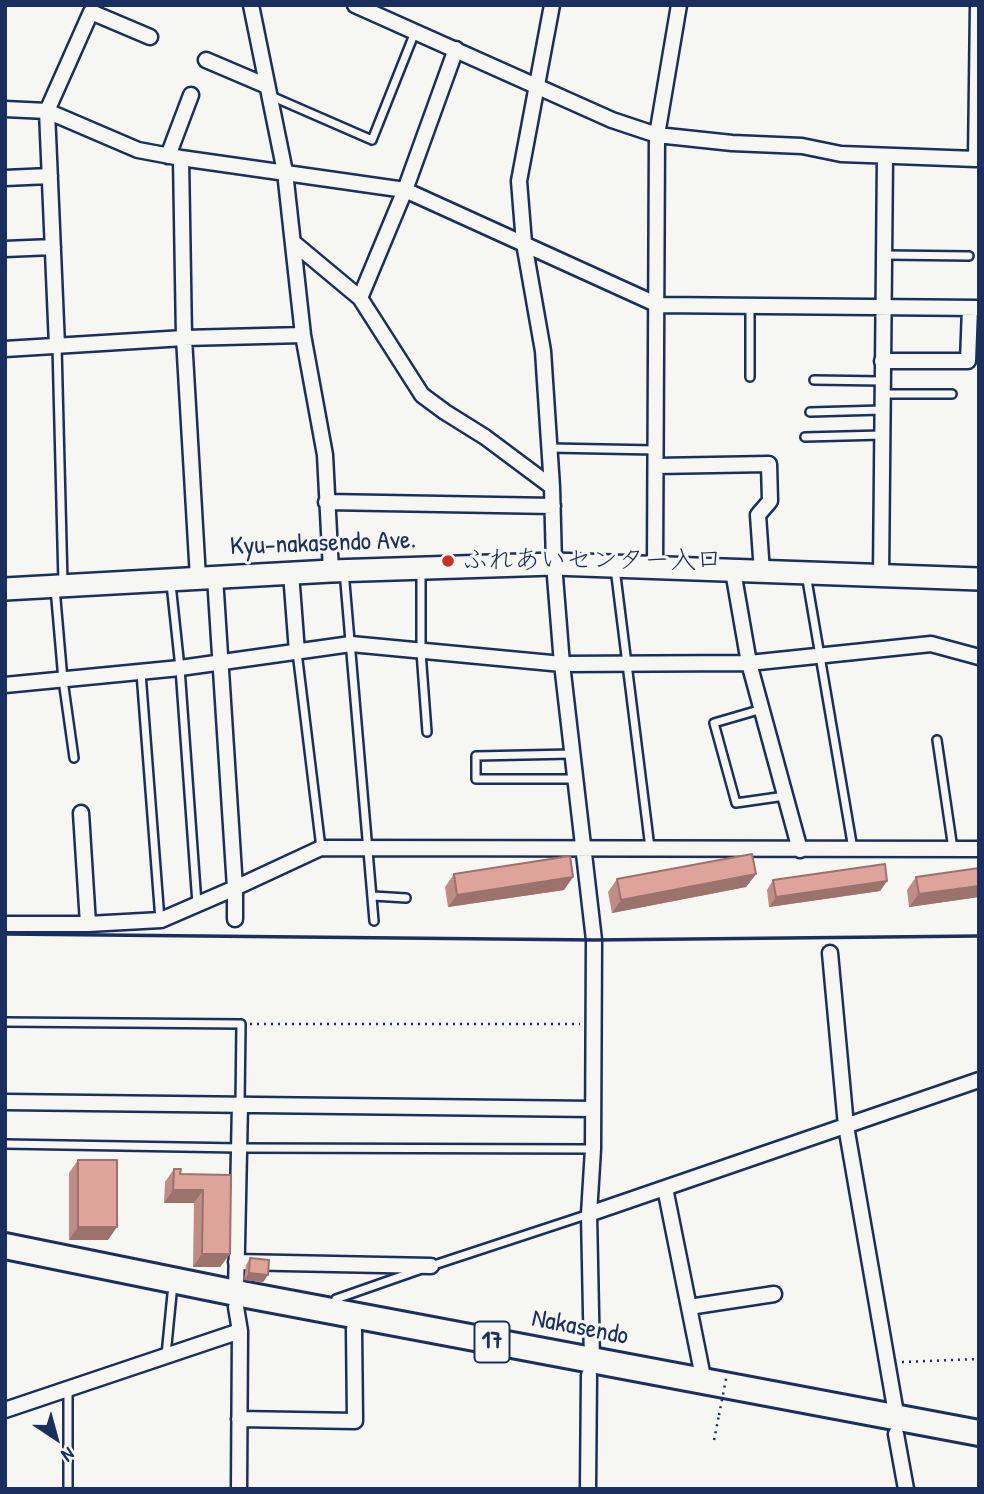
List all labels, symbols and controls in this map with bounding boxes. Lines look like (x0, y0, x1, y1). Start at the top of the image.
street label: Kyu-nakasendo Ave. (229, 525, 417, 563)
place label: ふれあいセンター入口 (462, 545, 722, 577)
marker: ふれあいセンター入口 (440, 553, 456, 569)
street label: Nakasendo (529, 1303, 631, 1353)
road number: 17 (475, 1322, 510, 1362)
north arrow (21, 1403, 91, 1473)
text: N (57, 1441, 80, 1468)

